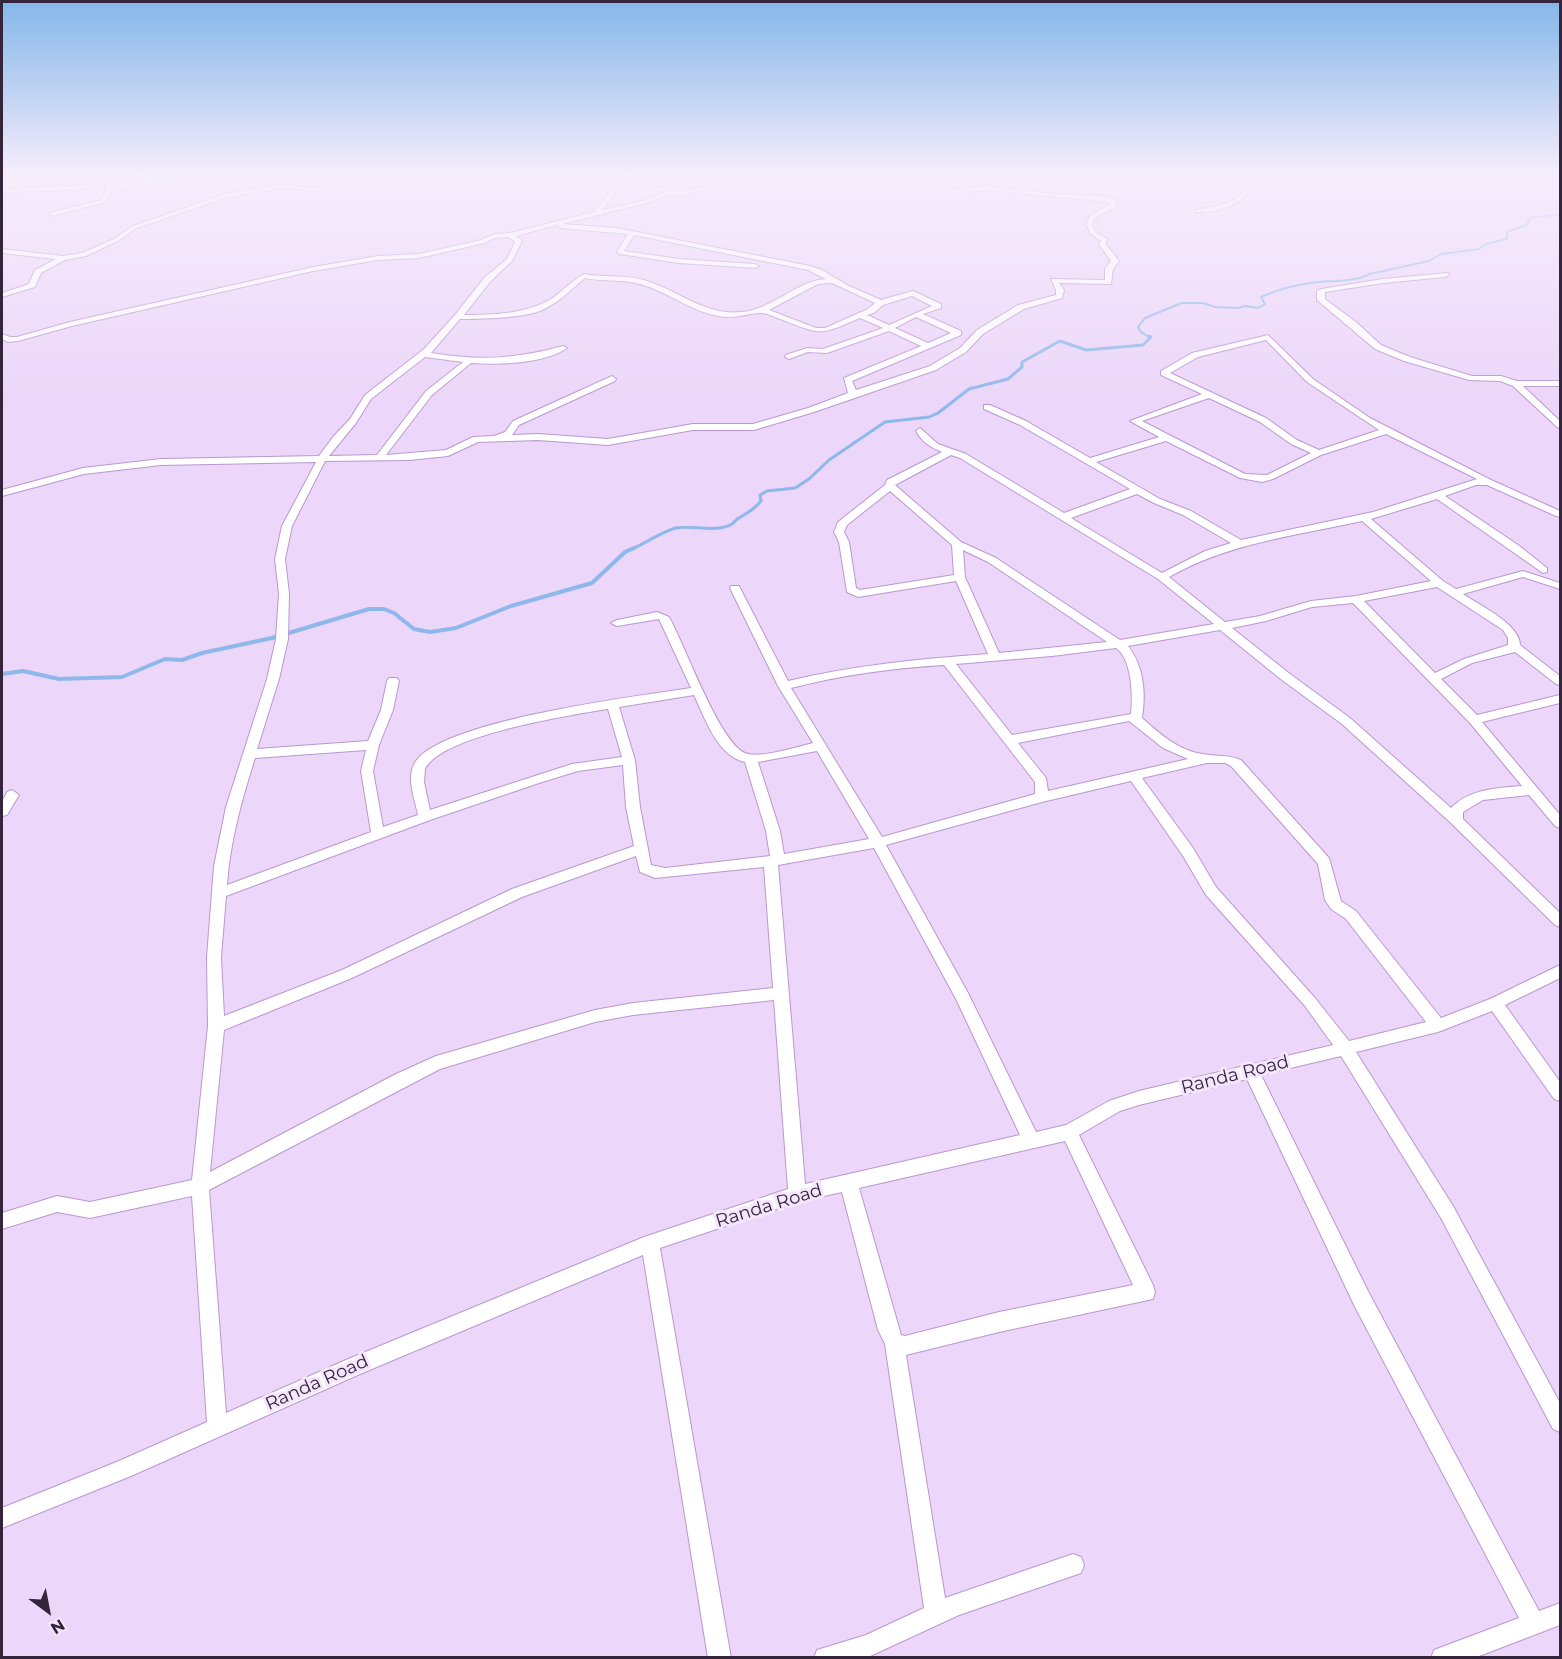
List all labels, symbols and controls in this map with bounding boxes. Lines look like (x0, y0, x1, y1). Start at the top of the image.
street label: Randa Road (1179, 1051, 1291, 1099)
street label: Randa Road (713, 1180, 825, 1232)
street label: Randa Road (262, 1351, 372, 1415)
north arrow (18, 1581, 78, 1641)
text: N (47, 1615, 68, 1638)

